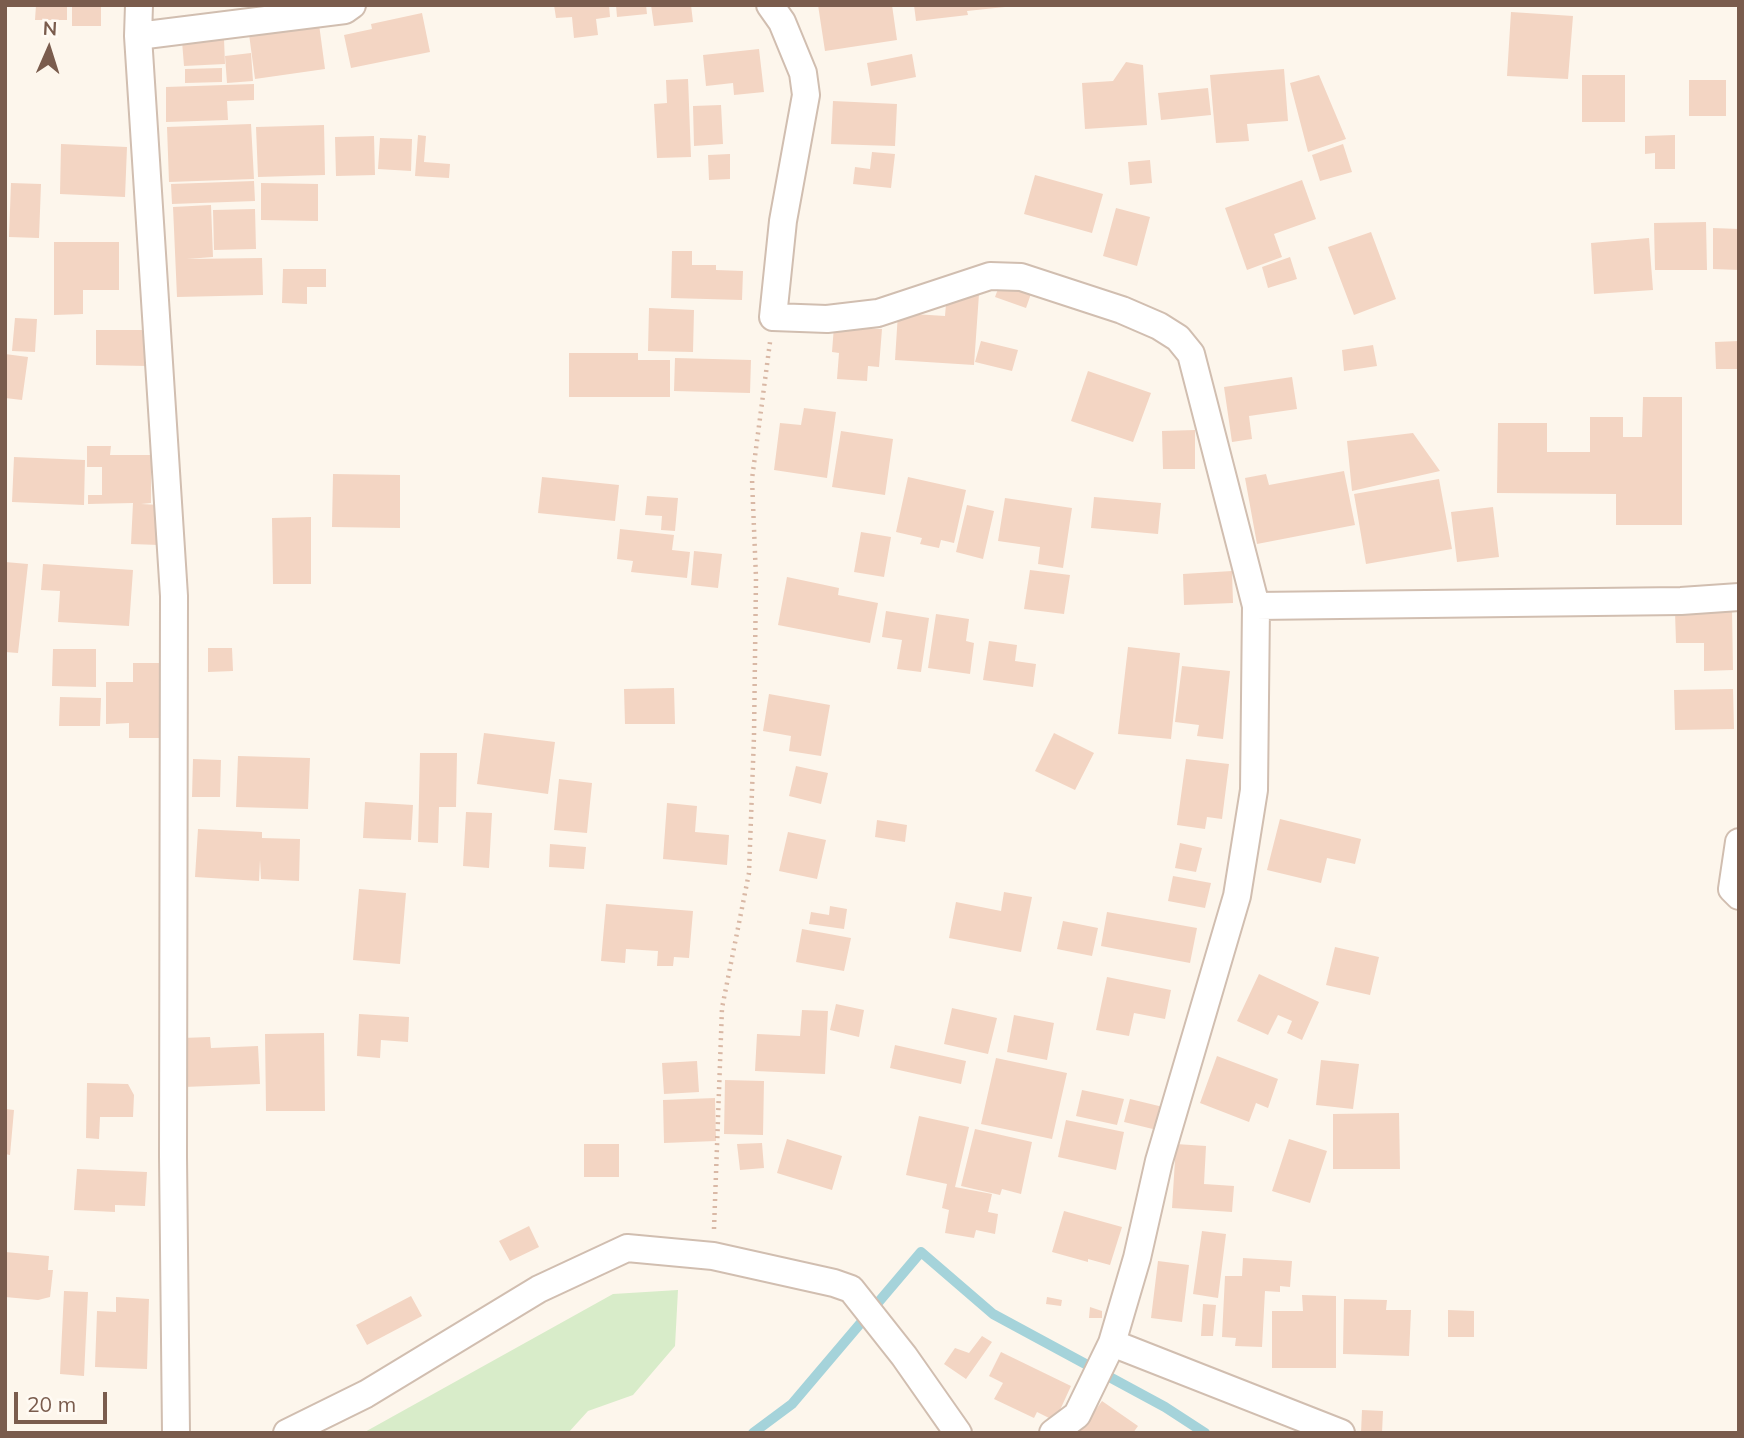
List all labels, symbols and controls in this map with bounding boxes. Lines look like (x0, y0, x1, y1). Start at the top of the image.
north arrow (14, 14, 84, 84)
text: N (42, 16, 58, 40)
scale bar (18, 1378, 110, 1422)
text: 20 m (27, 1391, 76, 1417)

